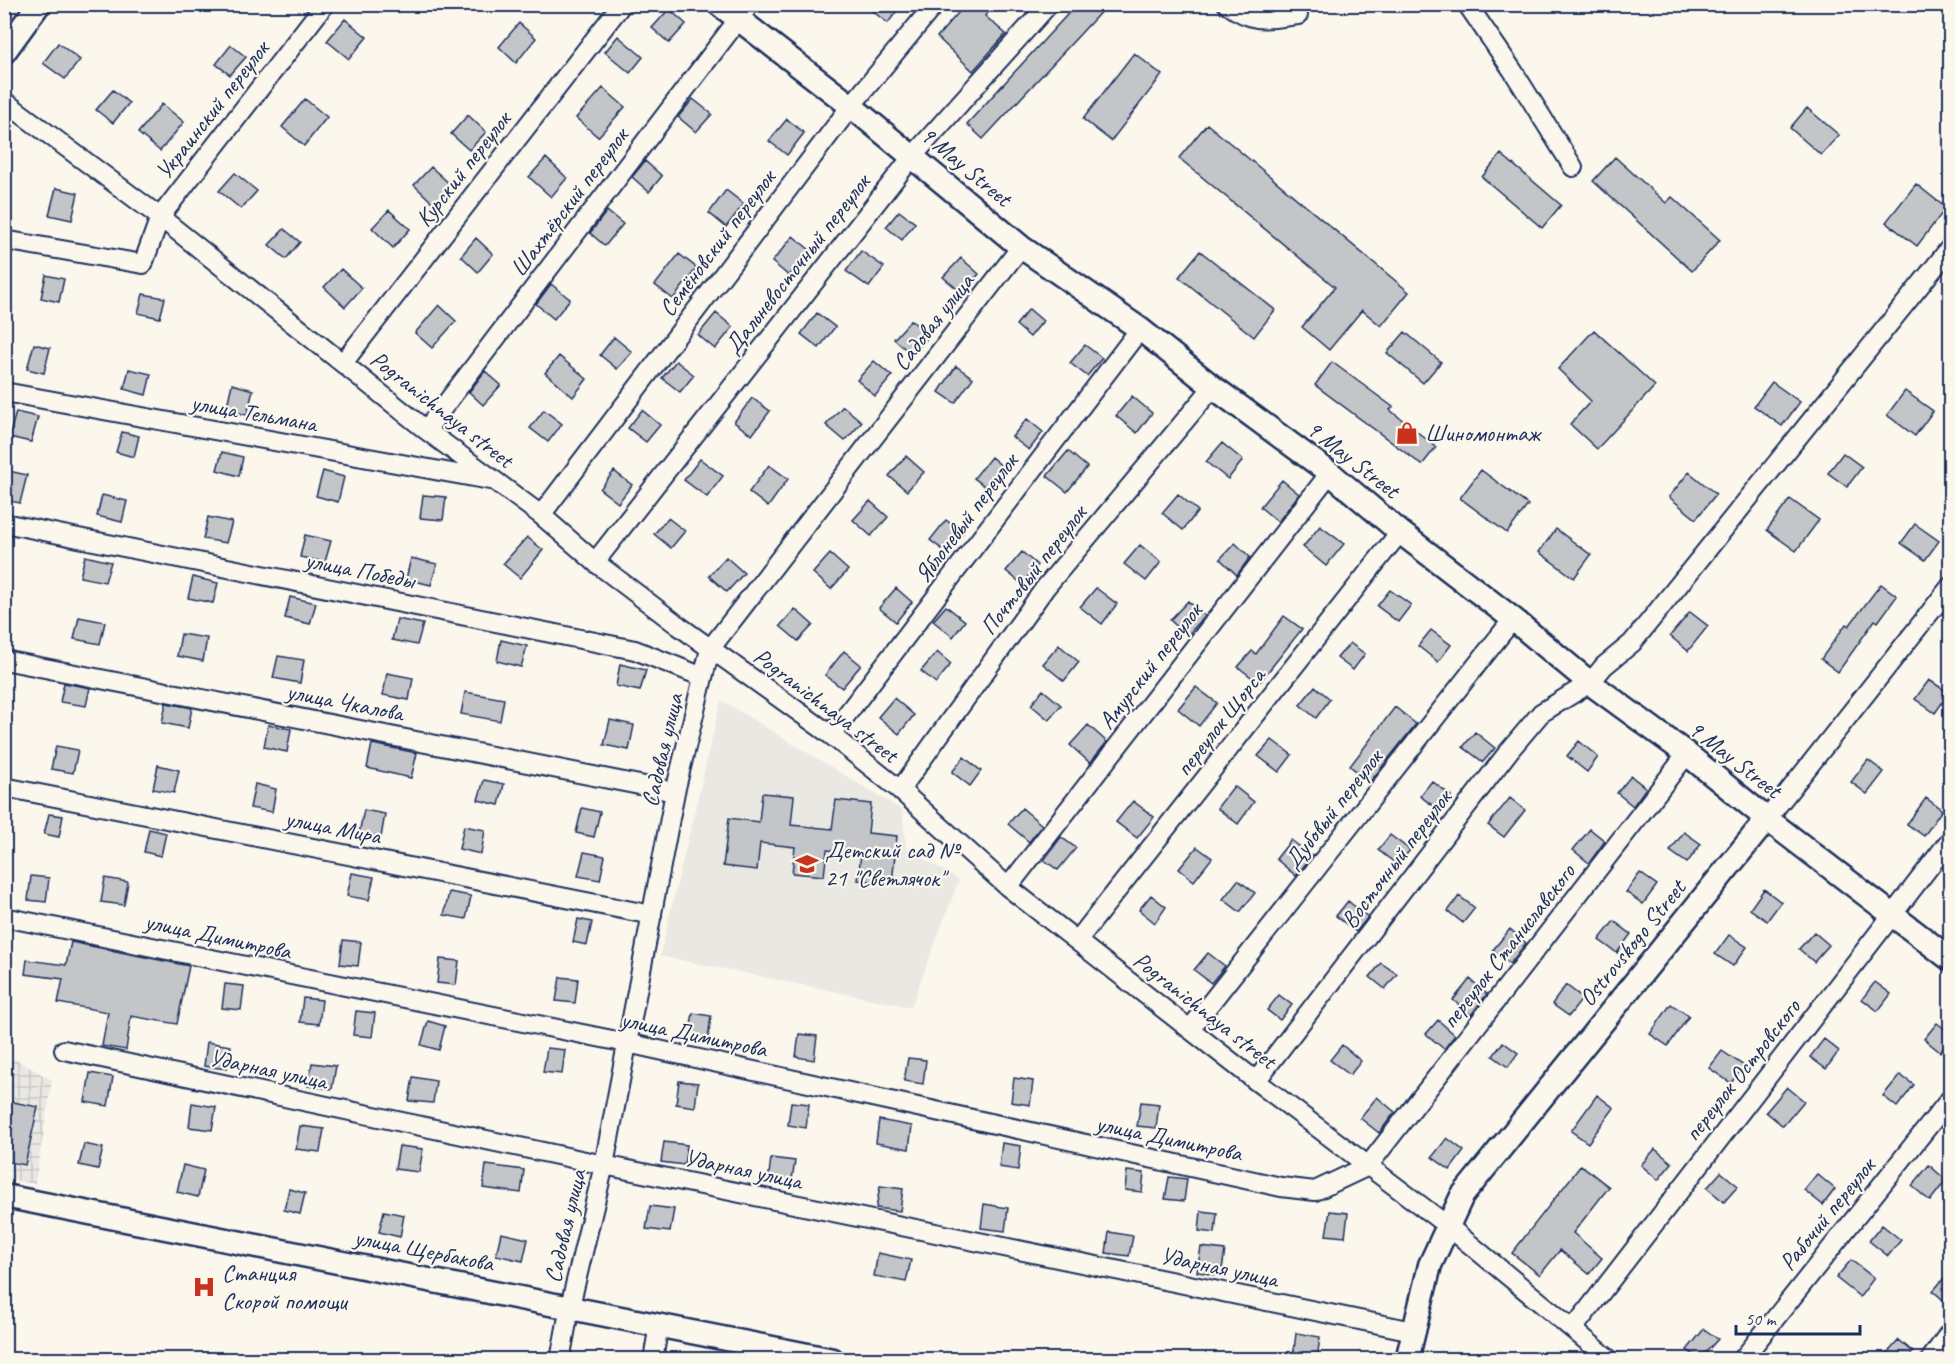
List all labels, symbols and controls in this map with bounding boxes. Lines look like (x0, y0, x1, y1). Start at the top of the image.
street label: Украинский переулок (149, 33, 277, 185)
street label: Курский переулок (409, 104, 519, 233)
street label: 9 May Street (914, 119, 1019, 214)
street label: Шахтёрский переулок (503, 120, 636, 282)
street label: Семёновский переулок (652, 162, 783, 322)
street label: Дальневосточный переулок (717, 166, 878, 360)
street label: Садовая улица (886, 266, 981, 377)
street label: Pogranichnaya street (365, 344, 521, 475)
street label: улица Тельмана (187, 387, 321, 439)
street label: 9 May Street (1301, 413, 1407, 506)
place label: Шиномонтаж (1425, 418, 1542, 448)
shop icon: Шиномонтаж (1394, 420, 1420, 446)
street label: Яблоневый переулок (908, 446, 1026, 589)
street label: Почтовый переулок (973, 497, 1094, 641)
street label: улица Победы (301, 544, 420, 596)
street label: Амурский переулок (1091, 595, 1210, 735)
street label: Pogranichnaya street (748, 641, 906, 770)
street label: переулок Щорса (1168, 660, 1273, 782)
street label: улица Чкалова (282, 676, 408, 728)
street label: Садовая улица (634, 689, 690, 809)
street label: 9 May Street (1683, 713, 1789, 806)
street label: Дубовый переулок (1277, 742, 1390, 875)
street label: Восточный переулок (1334, 782, 1459, 934)
street label: улица Мира (281, 803, 385, 851)
place label: Детский сад № 21 "Светлячок" (825, 835, 961, 893)
school or university icon: Детский сад № 21 "Светлячок" (794, 851, 820, 877)
street label: переулок Станиславского (1434, 857, 1583, 1034)
street label: Ostrovskogo Street (1572, 872, 1693, 1012)
street label: улица Димитрова (140, 905, 295, 966)
street label: Pogranichnaya street (1128, 945, 1284, 1076)
street label: переулок Островского (1677, 992, 1808, 1147)
street label: улица Димитрова (616, 1003, 771, 1064)
street label: Ударная улица (206, 1042, 332, 1097)
street label: улица Димитрова (1091, 1107, 1246, 1168)
street label: Ударная улица (681, 1142, 807, 1197)
street label: Рабочий переулок (1772, 1150, 1883, 1276)
street label: Садовая улица (537, 1165, 593, 1285)
street label: улица Щербакова (350, 1221, 498, 1278)
street label: Ударная улица (1157, 1240, 1283, 1295)
place label: Станция Скорой помощи (222, 1258, 349, 1316)
hospital icon: Станция Скорой помощи (191, 1274, 217, 1300)
scale bar (1736, 1298, 1860, 1336)
text: 50 m (1745, 1308, 1778, 1330)

